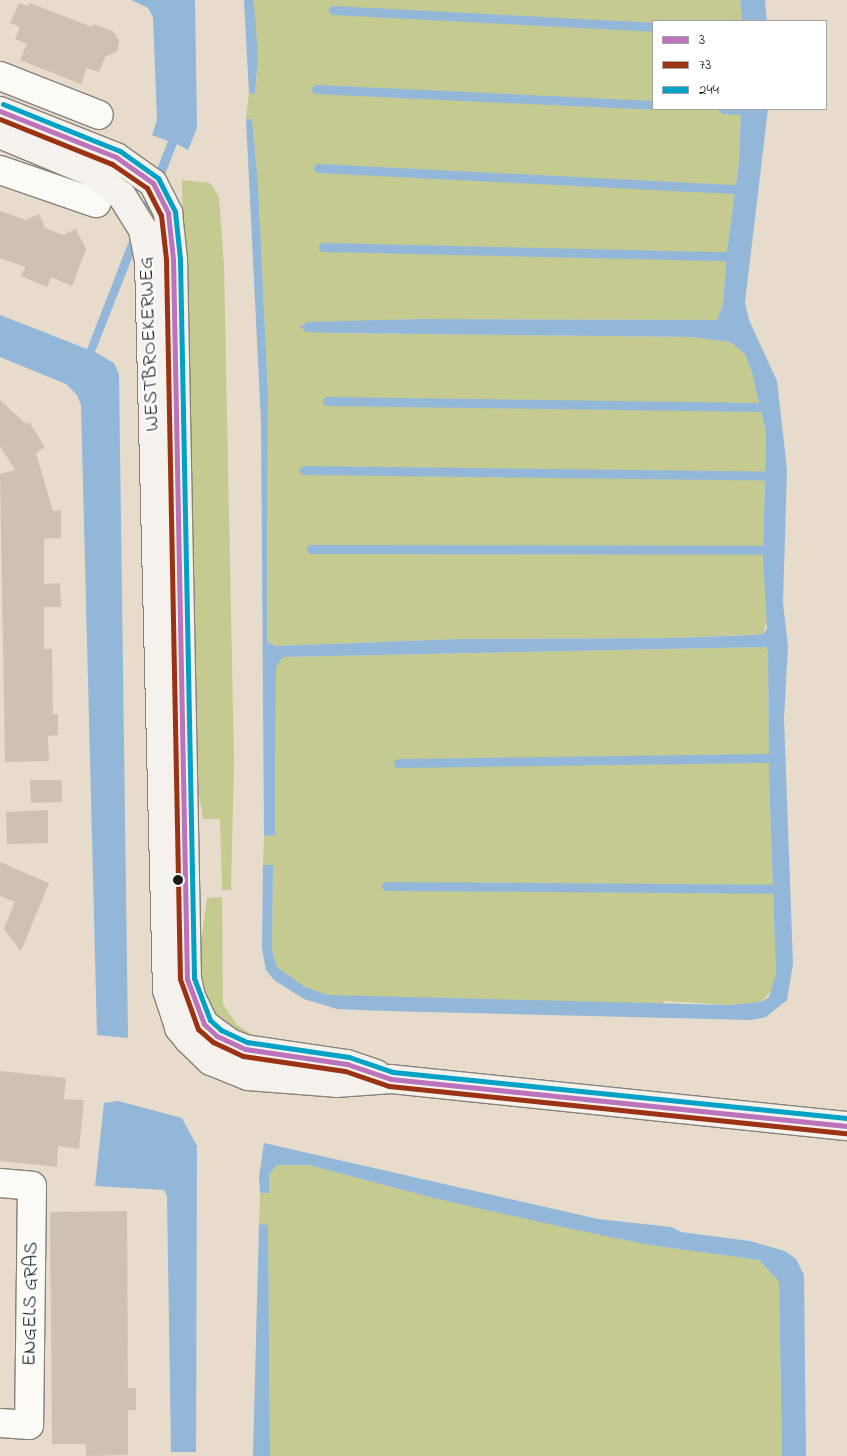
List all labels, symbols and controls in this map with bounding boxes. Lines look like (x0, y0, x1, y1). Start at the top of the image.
legend (652, 20, 827, 110)
text: 3 (699, 29, 705, 51)
text: 73 (699, 54, 711, 76)
text: 244 (699, 79, 719, 101)
street label: WESTBROEKERWEG (135, 256, 165, 432)
unlabelled marker (173, 875, 183, 885)
street label: ENGELS GRAS (18, 1242, 44, 1366)

